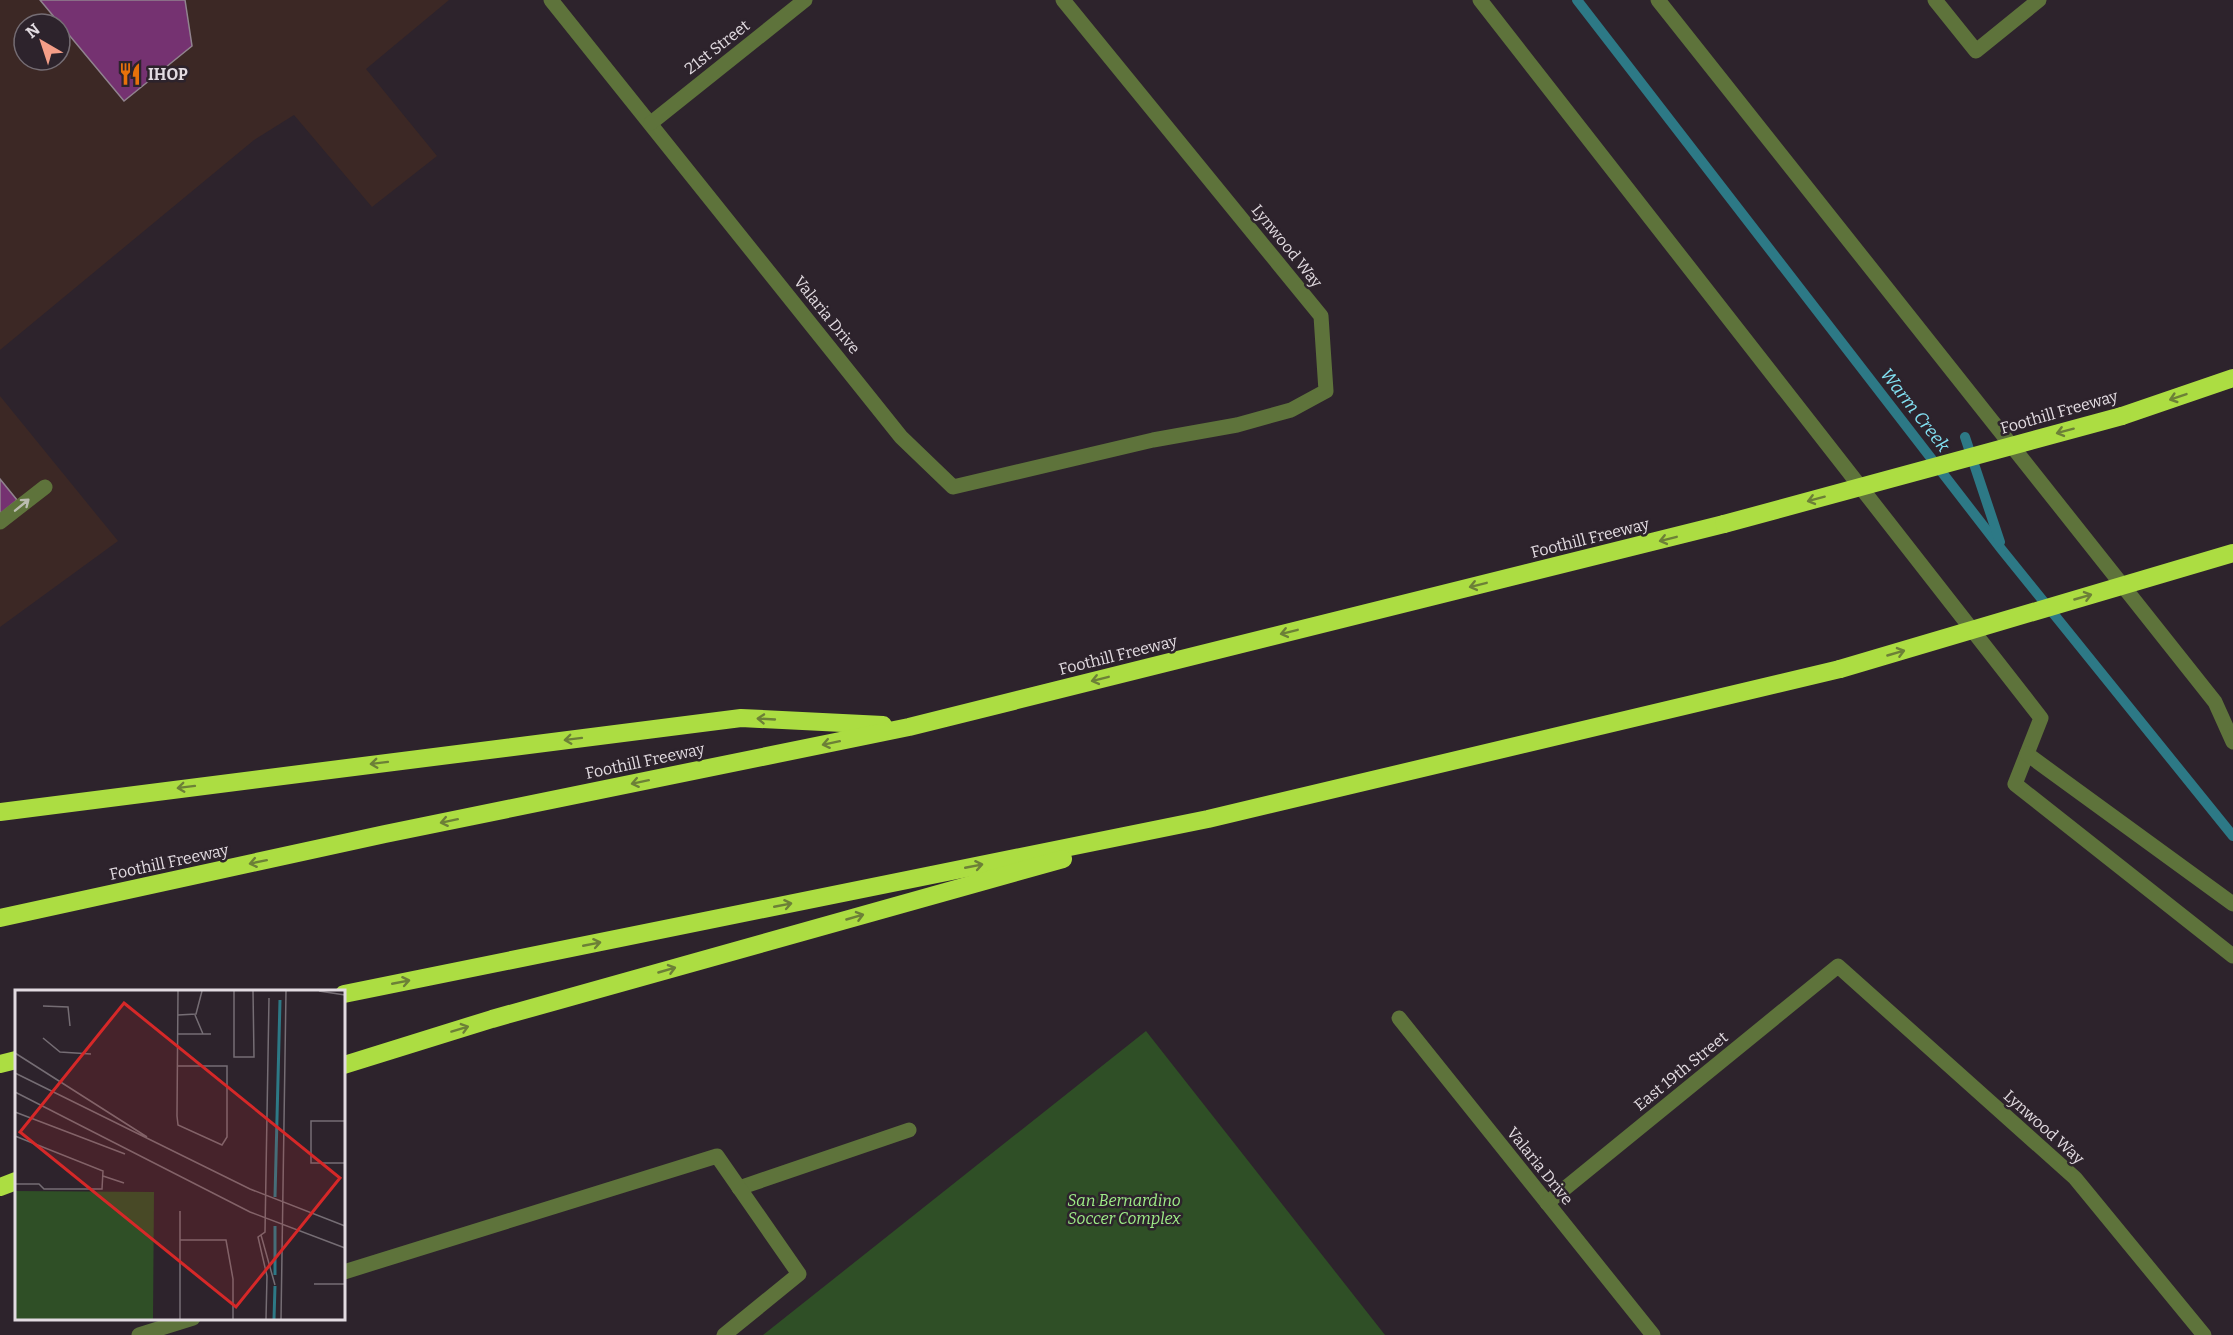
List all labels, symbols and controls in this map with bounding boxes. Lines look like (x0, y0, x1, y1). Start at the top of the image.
north arrow (12, 12, 72, 72)
street label: 21st Street (681, 16, 753, 78)
text: N (22, 19, 44, 42)
restaurant icon: IHOP (117, 61, 143, 87)
place label: IHOP (148, 65, 188, 84)
street label: Lynwood Way (1248, 201, 1327, 292)
street label: Valaria Drive (790, 272, 864, 358)
water label: Warm Creek (1876, 364, 1955, 456)
street label: Foothill Freeway (1998, 386, 2120, 438)
one-way arrow (2169, 392, 2188, 403)
one-way arrow (2056, 426, 2075, 437)
one-way arrow (1807, 494, 1826, 506)
one-way arrow (14, 498, 30, 511)
street label: Foothill Freeway (1529, 514, 1652, 562)
one-way arrow (1658, 533, 1677, 545)
one-way arrow (1469, 580, 1488, 592)
one-way arrow (2073, 591, 2092, 603)
one-way arrow (1280, 627, 1299, 639)
street label: Foothill Freeway (1057, 631, 1180, 679)
one-way arrow (1886, 647, 1905, 658)
one-way arrow (1091, 674, 1110, 686)
one-way arrow (757, 714, 777, 725)
one-way arrow (563, 734, 583, 745)
one-way arrow (822, 737, 841, 749)
street label: Foothill Freeway (584, 739, 707, 783)
one-way arrow (370, 758, 390, 769)
one-way arrow (631, 777, 650, 788)
one-way arrow (176, 782, 196, 793)
one-way arrow (440, 816, 459, 827)
street label: Foothill Freeway (108, 840, 231, 884)
one-way arrow (249, 857, 268, 868)
one-way arrow (964, 860, 983, 871)
one-way arrow (773, 899, 792, 910)
one-way arrow (845, 911, 864, 922)
one-way arrow (582, 937, 601, 949)
one-way arrow (657, 963, 676, 975)
one-way arrow (391, 976, 410, 987)
inset map (15, 990, 345, 1320)
one-way arrow (450, 1023, 469, 1034)
street label: East 19th Street (1630, 1027, 1732, 1115)
street label: Lynwood Way (2000, 1086, 2088, 1168)
street label: Valaria Drive (1503, 1123, 1577, 1209)
park label: San Bernardino Soccer Complex (1067, 1191, 1181, 1228)

